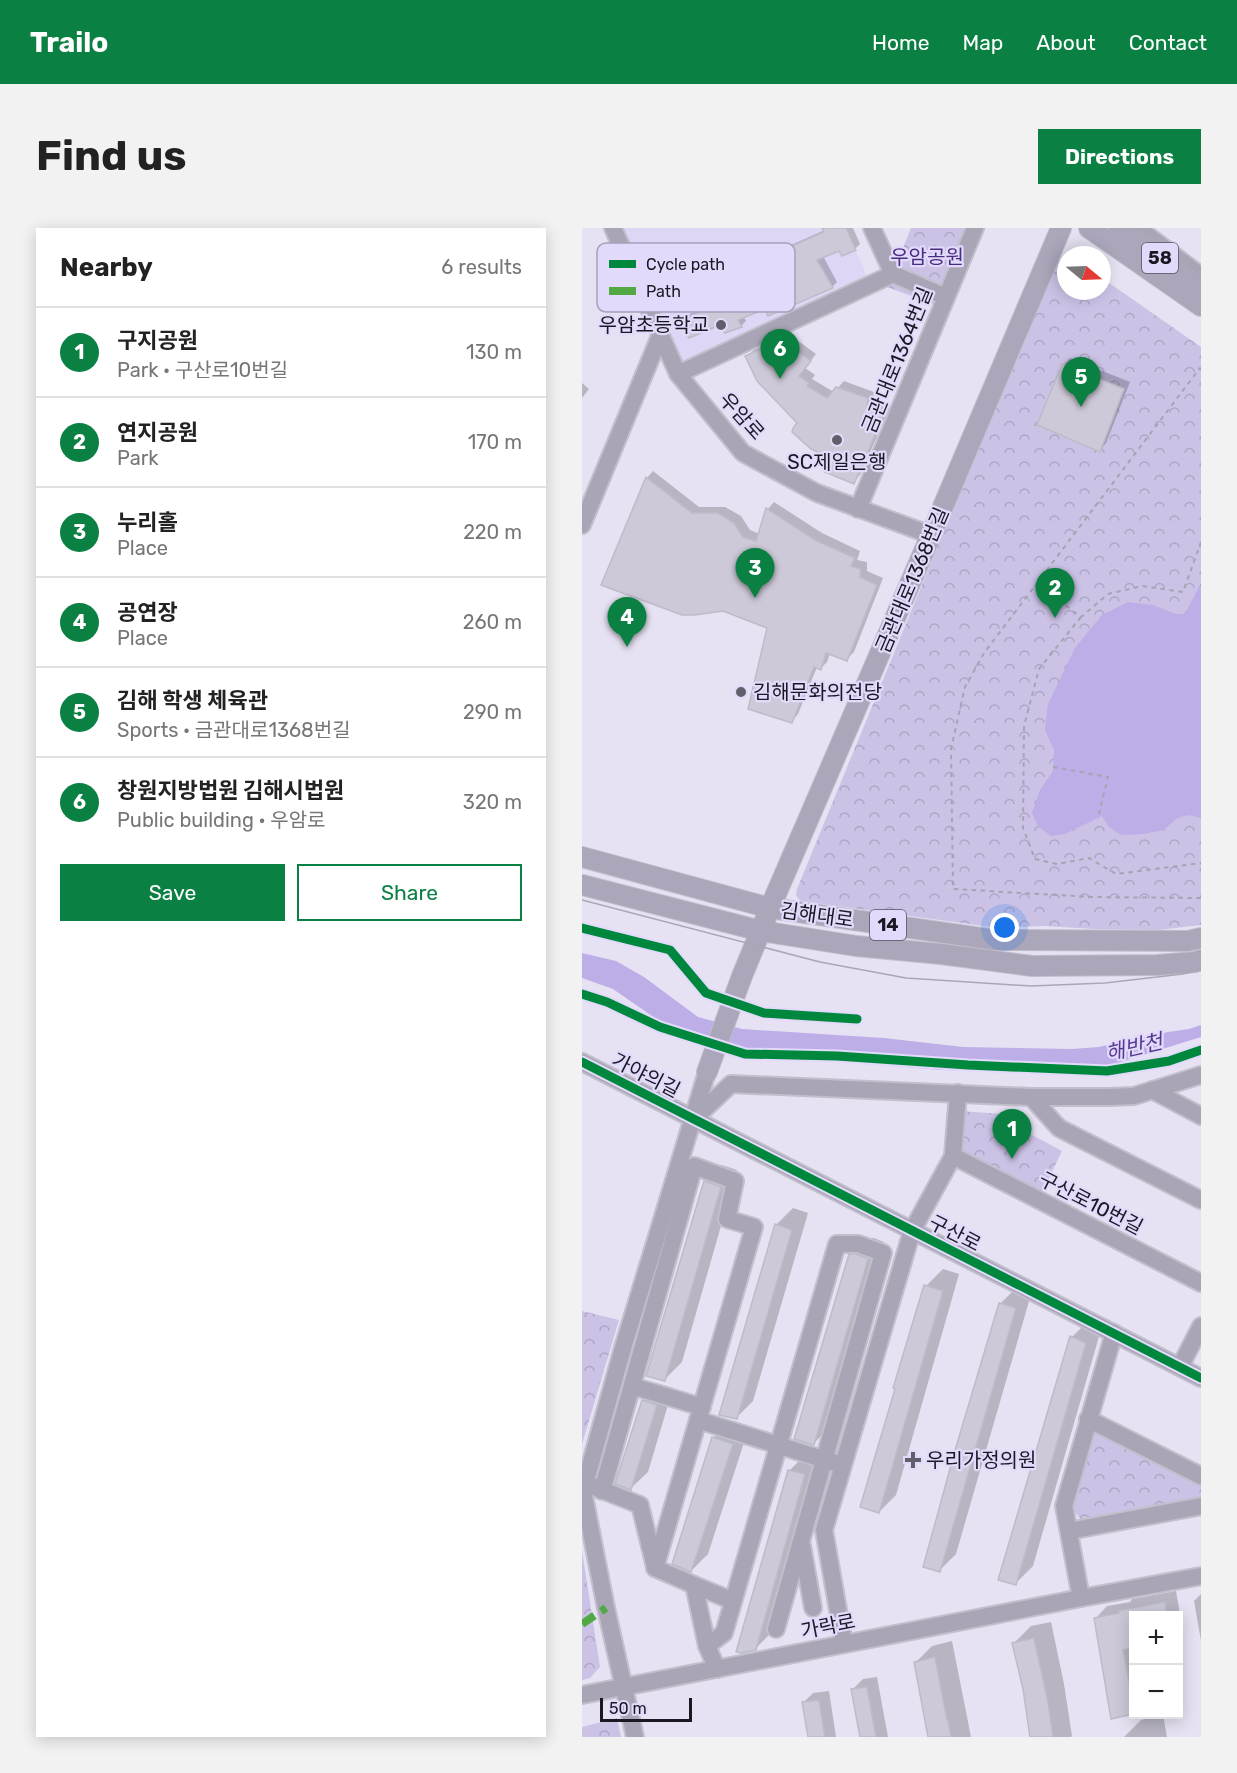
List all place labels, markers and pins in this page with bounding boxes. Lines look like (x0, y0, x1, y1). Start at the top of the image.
place label: 우암초등학교 (599, 313, 709, 337)
marker: 우암초등학교 (714, 318, 728, 332)
pin: 6 (760, 330, 800, 379)
pin: 5 (1062, 358, 1100, 407)
marker: SC제일은행 (830, 433, 844, 447)
place label: SC제일은행 (787, 450, 887, 474)
pin: 3 (736, 548, 774, 598)
pin: 2 (1036, 568, 1074, 618)
pin: 4 (608, 598, 646, 647)
place label: 김해문화의전당 (753, 680, 882, 704)
marker: 김해문화의전당 (734, 685, 748, 699)
pin: 1 (992, 1110, 1032, 1159)
place label: 우리가정의원 (926, 1448, 1036, 1472)
marker: 우리가정의원 (904, 1451, 922, 1469)

